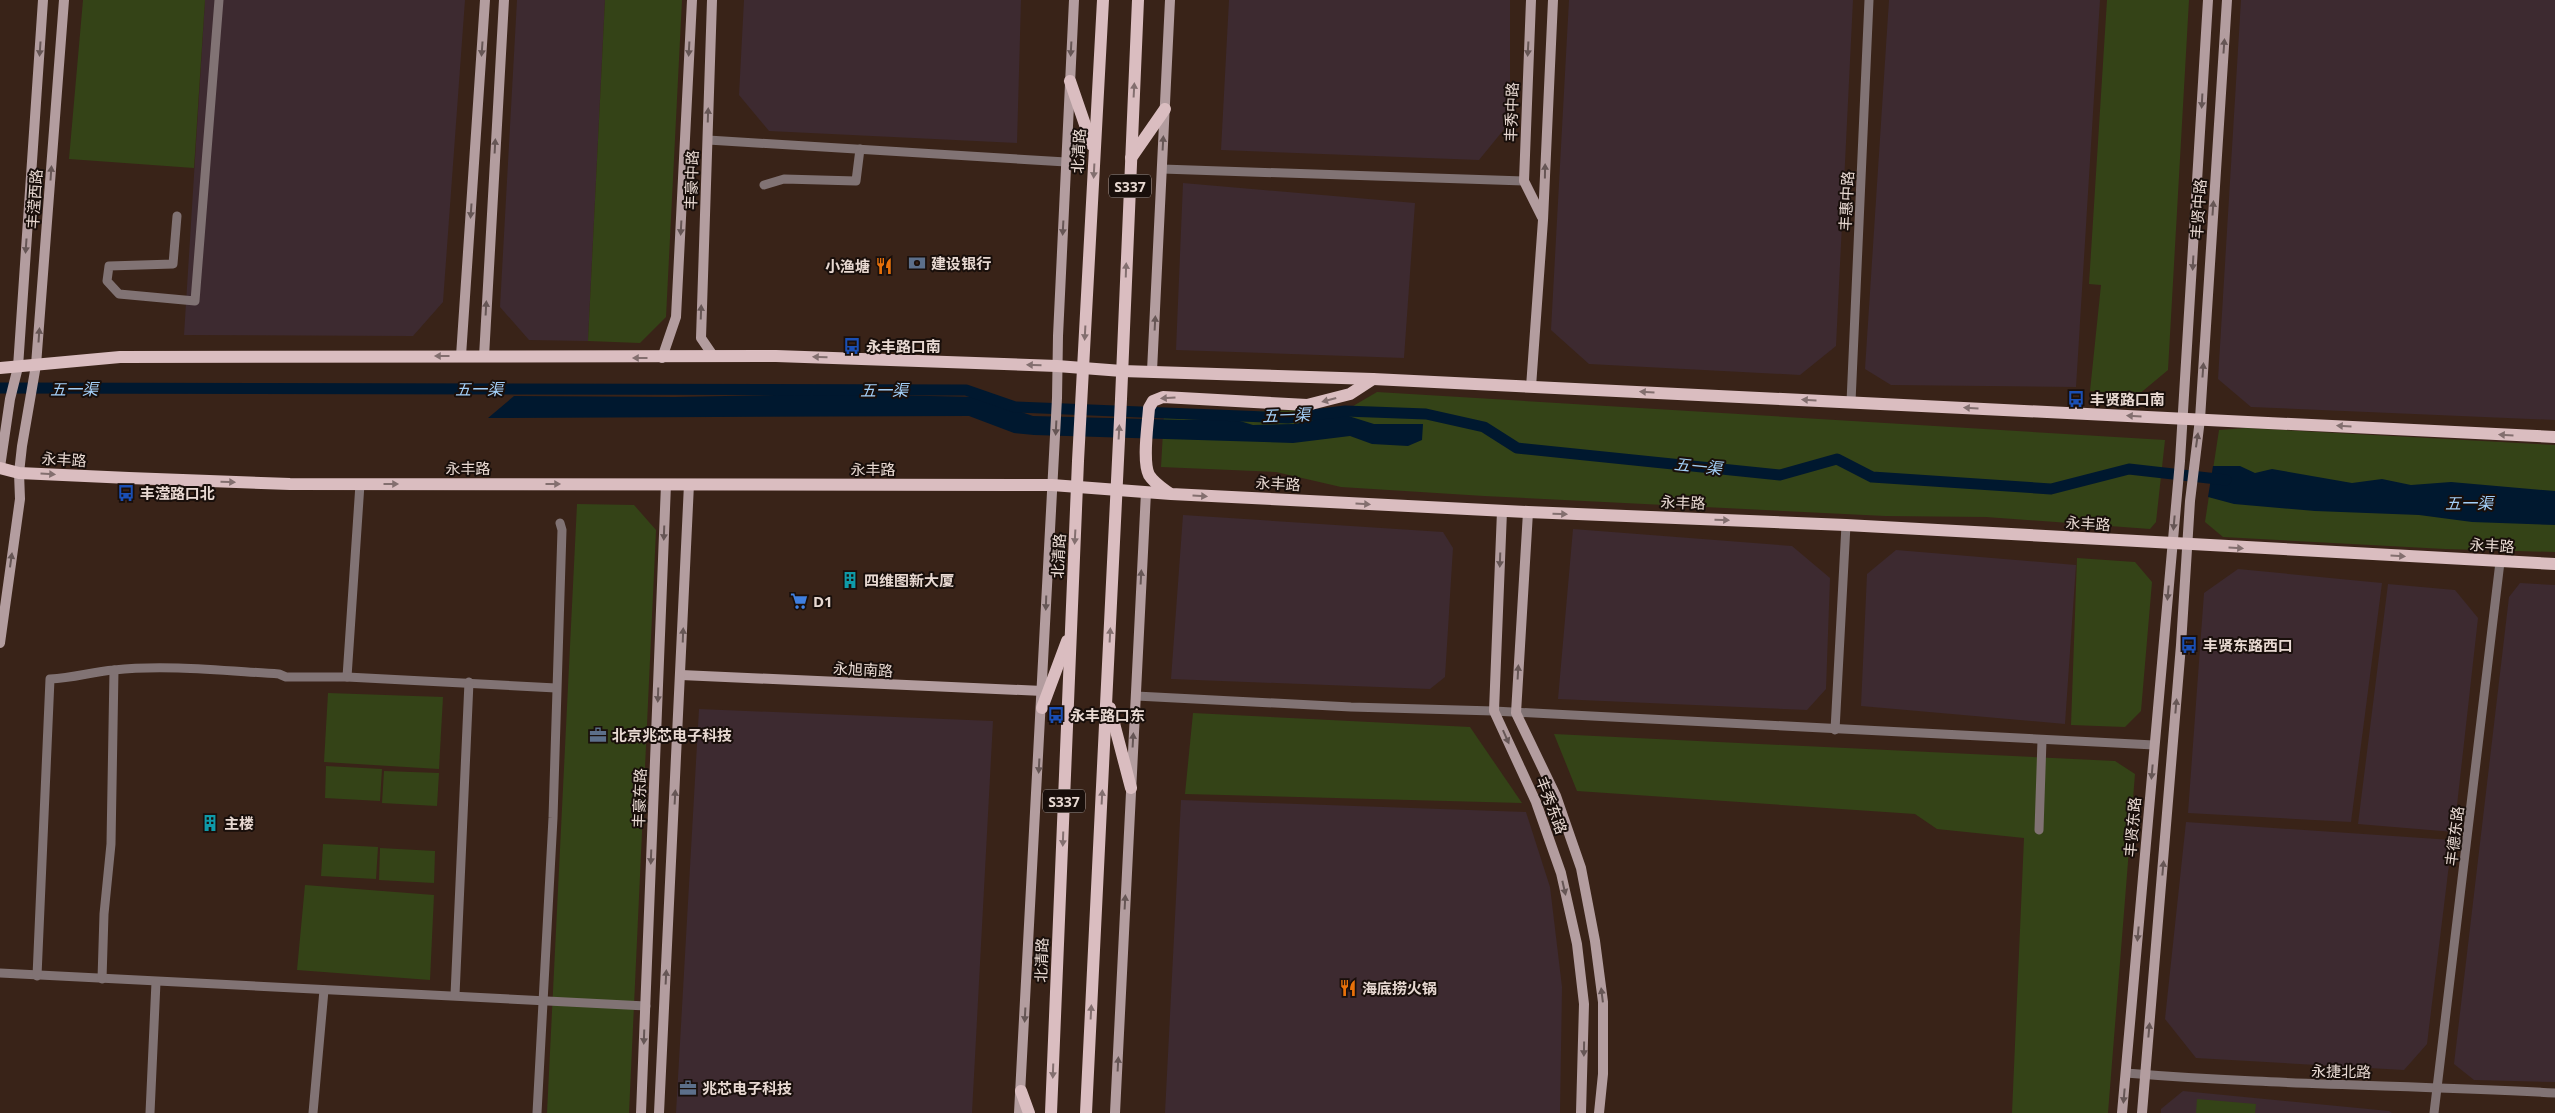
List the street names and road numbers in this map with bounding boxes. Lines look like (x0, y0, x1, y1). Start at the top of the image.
street label: 丰秀中路 (1500, 82, 1522, 142)
street label: 北清路 (1067, 128, 1089, 174)
street label: 丰豪中路 (680, 150, 702, 210)
street label: 丰滢西路 (22, 168, 46, 230)
street label: 丰惠中路 (1834, 171, 1858, 231)
road number: S337 (1109, 175, 1151, 198)
street label: 丰贤中路 (2186, 178, 2210, 240)
street label: 永丰路 (41, 448, 87, 470)
street label: 永丰路 (445, 458, 491, 478)
street label: 永丰路 (850, 459, 896, 479)
street label: 永丰路 (1255, 472, 1301, 494)
street label: 永丰路 (1660, 491, 1706, 513)
street label: 永丰路 (2065, 512, 2111, 534)
street label: 北清路 (1047, 533, 1069, 579)
street label: 永丰路 (2469, 534, 2515, 556)
street label: 永旭南路 (833, 657, 893, 681)
street label: 丰豪东路 (628, 768, 650, 828)
street label: 丰秀东路 (1532, 773, 1572, 837)
road number: S337 (1043, 789, 1085, 812)
street label: 丰贤东路 (2119, 796, 2145, 858)
street label: 丰德东路 (2440, 805, 2468, 867)
street label: 北清路 (1030, 937, 1052, 983)
street label: 永捷北路 (2311, 1060, 2371, 1082)

